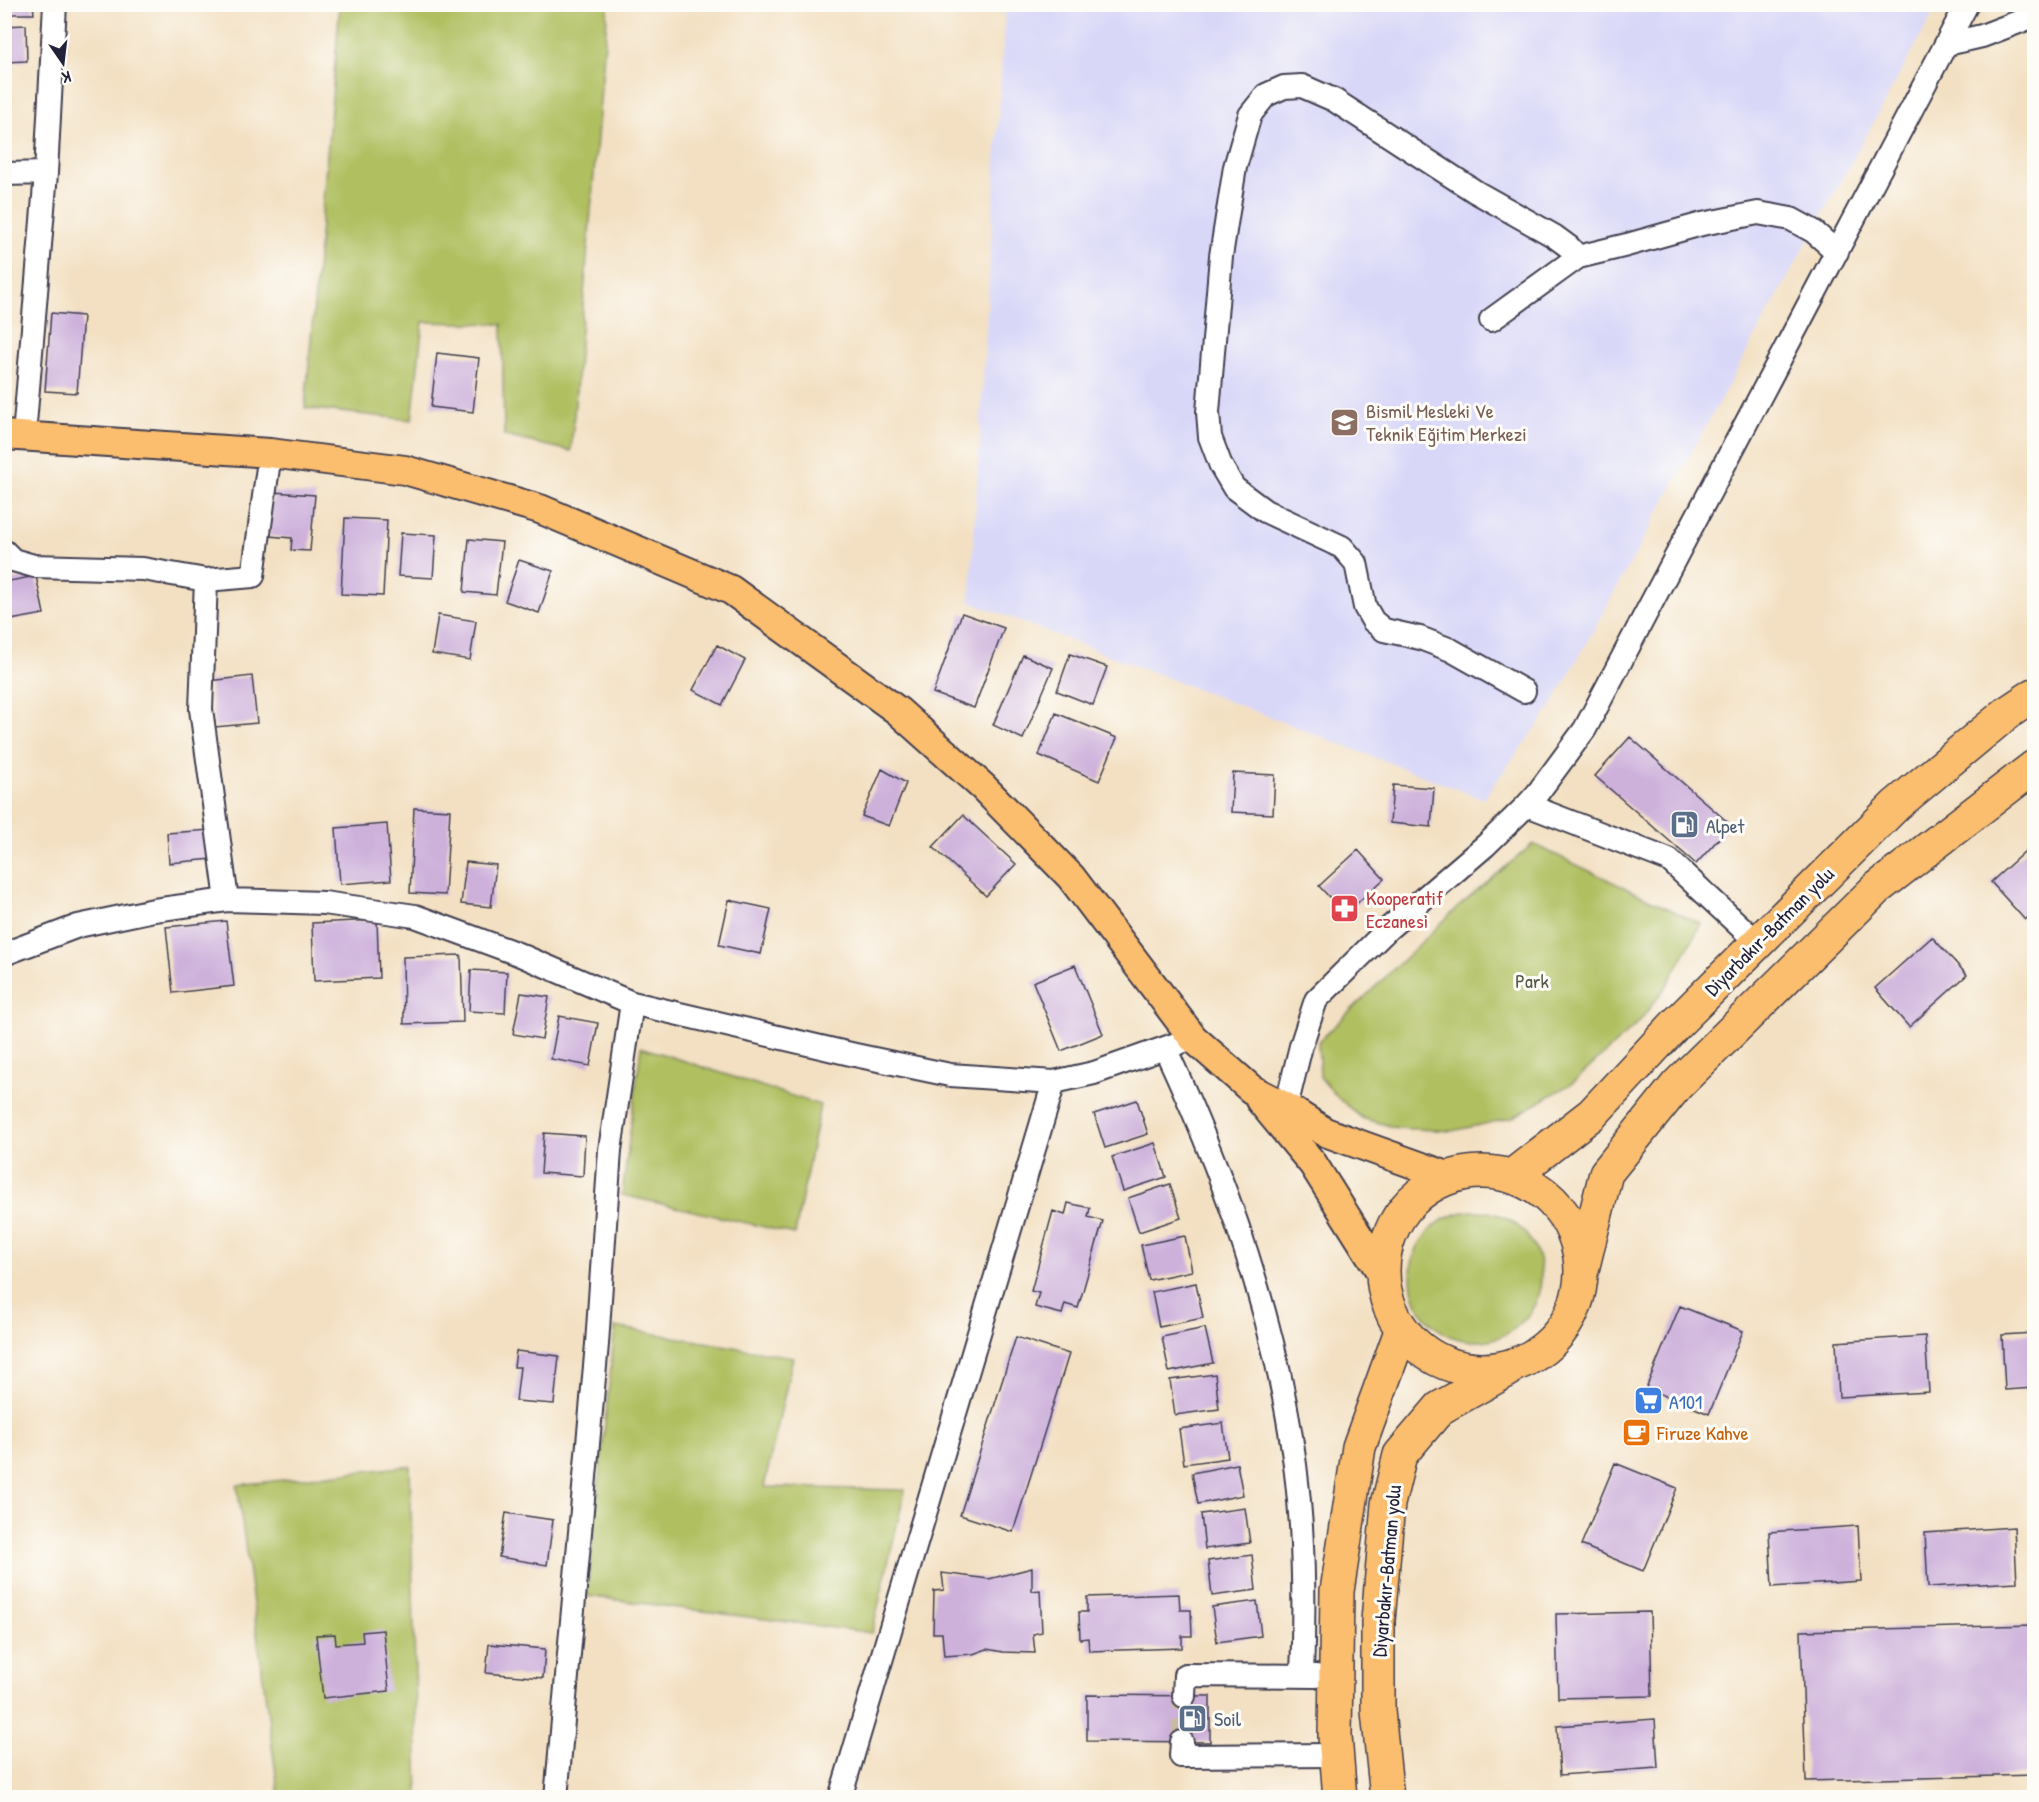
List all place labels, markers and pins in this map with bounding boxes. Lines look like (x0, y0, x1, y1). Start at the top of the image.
place label: Bismil Mesleki Ve Teknik Eğitim Merkezi (1366, 397, 1527, 447)
school or university icon: Bismil Mesleki Ve Teknik Eğitim Merkezi (1329, 406, 1361, 438)
fuel station icon: Alpet (1669, 809, 1701, 841)
place label: Alpet (1706, 812, 1746, 839)
place label: Kooperatif Eczanesi (1366, 884, 1443, 934)
pharmacy icon: Kooperatif Eczanesi (1329, 892, 1361, 924)
supermarket icon: A101 (1632, 1385, 1664, 1417)
place label: A101 (1669, 1388, 1702, 1415)
cafe icon: Firuze Kahve (1620, 1416, 1652, 1448)
place label: Firuze Kahve (1656, 1419, 1749, 1446)
fuel station icon: Soil (1177, 1702, 1209, 1734)
place label: Soil (1214, 1705, 1242, 1732)

